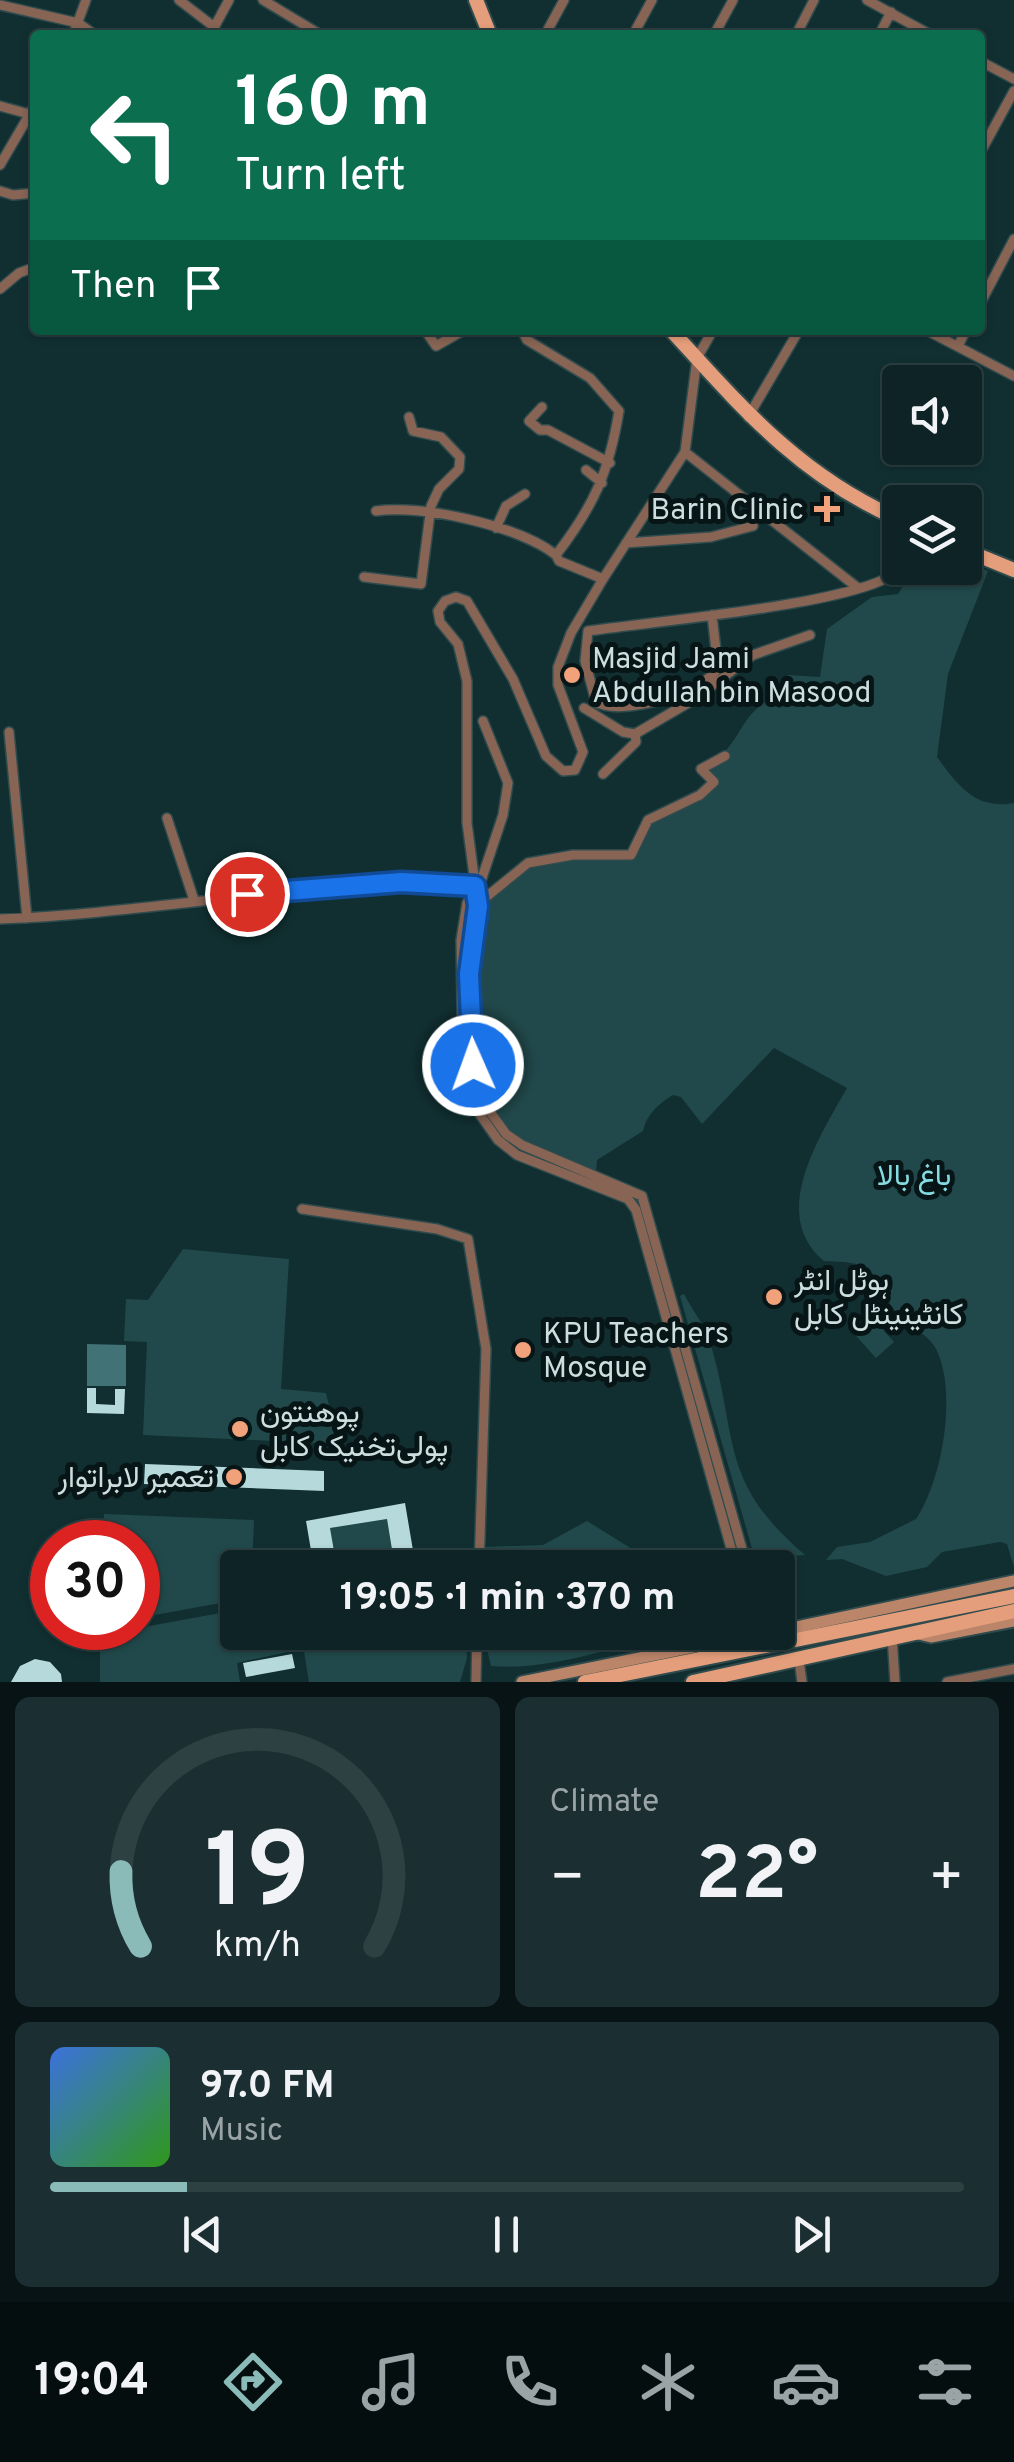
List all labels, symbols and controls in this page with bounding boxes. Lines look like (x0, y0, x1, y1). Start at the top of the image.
text: 160 m (235, 62, 431, 151)
icon: left (70, 70, 200, 200)
text: Turn left (235, 149, 406, 206)
icon: arrive (176, 260, 231, 315)
text: Then (70, 263, 156, 312)
map controls (882, 365, 982, 585)
button: sound (882, 365, 982, 465)
button: layers (882, 485, 982, 585)
place label: Barin Clinic (650, 493, 804, 530)
marker: Barin Clinic (814, 496, 840, 522)
place label: Masjid Jami Abdullah bin Masood (592, 642, 871, 713)
marker: Masjid Jami Abdullah bin Masood (561, 664, 583, 686)
pin (205, 852, 290, 937)
icon: arrive (220, 867, 275, 922)
position arrow (421, 1013, 525, 1117)
park label: باغ بالا (877, 1159, 951, 1196)
place label: ہوٹل انٹر کانٹینینٹل کابل (793, 1264, 963, 1335)
marker: ہوٹل انٹر کانٹینینٹل کابل (763, 1286, 785, 1308)
place label: KPU Teachers Mosque (543, 1317, 729, 1388)
marker: KPU Teachers Mosque (512, 1339, 534, 1361)
place label: پوهنتون پولی‌تخنیک کابل (260, 1396, 448, 1467)
marker: پوهنتون پولی‌تخنیک کابل (229, 1418, 251, 1440)
place label: تعمیر لابراتوار (57, 1461, 214, 1498)
marker: تعمیر لابراتوار (223, 1466, 245, 1488)
speed limit sign: 30 (30, 1520, 160, 1650)
text: 19:05 · 1 min · 370 m (340, 1575, 675, 1624)
text: Climate (550, 1783, 659, 1823)
text: 19 (204, 1812, 310, 1944)
text: 22° (695, 1831, 818, 1926)
text: − (550, 1845, 585, 1915)
text: + (929, 1845, 964, 1915)
text: km/h (214, 1924, 301, 1970)
text: 97.0 FM (200, 2063, 335, 2112)
text: Music (200, 2112, 283, 2152)
icon: previous (175, 2207, 230, 2262)
icon: pause (479, 2207, 534, 2262)
icon: next (784, 2207, 839, 2262)
icon: directions (218, 2347, 288, 2417)
icon: music (356, 2347, 426, 2417)
icon: phone (495, 2347, 565, 2417)
icon: climate (633, 2347, 703, 2417)
icon: car (771, 2347, 841, 2417)
icon: filters (910, 2347, 980, 2417)
text: 19:04 (34, 2354, 149, 2411)

